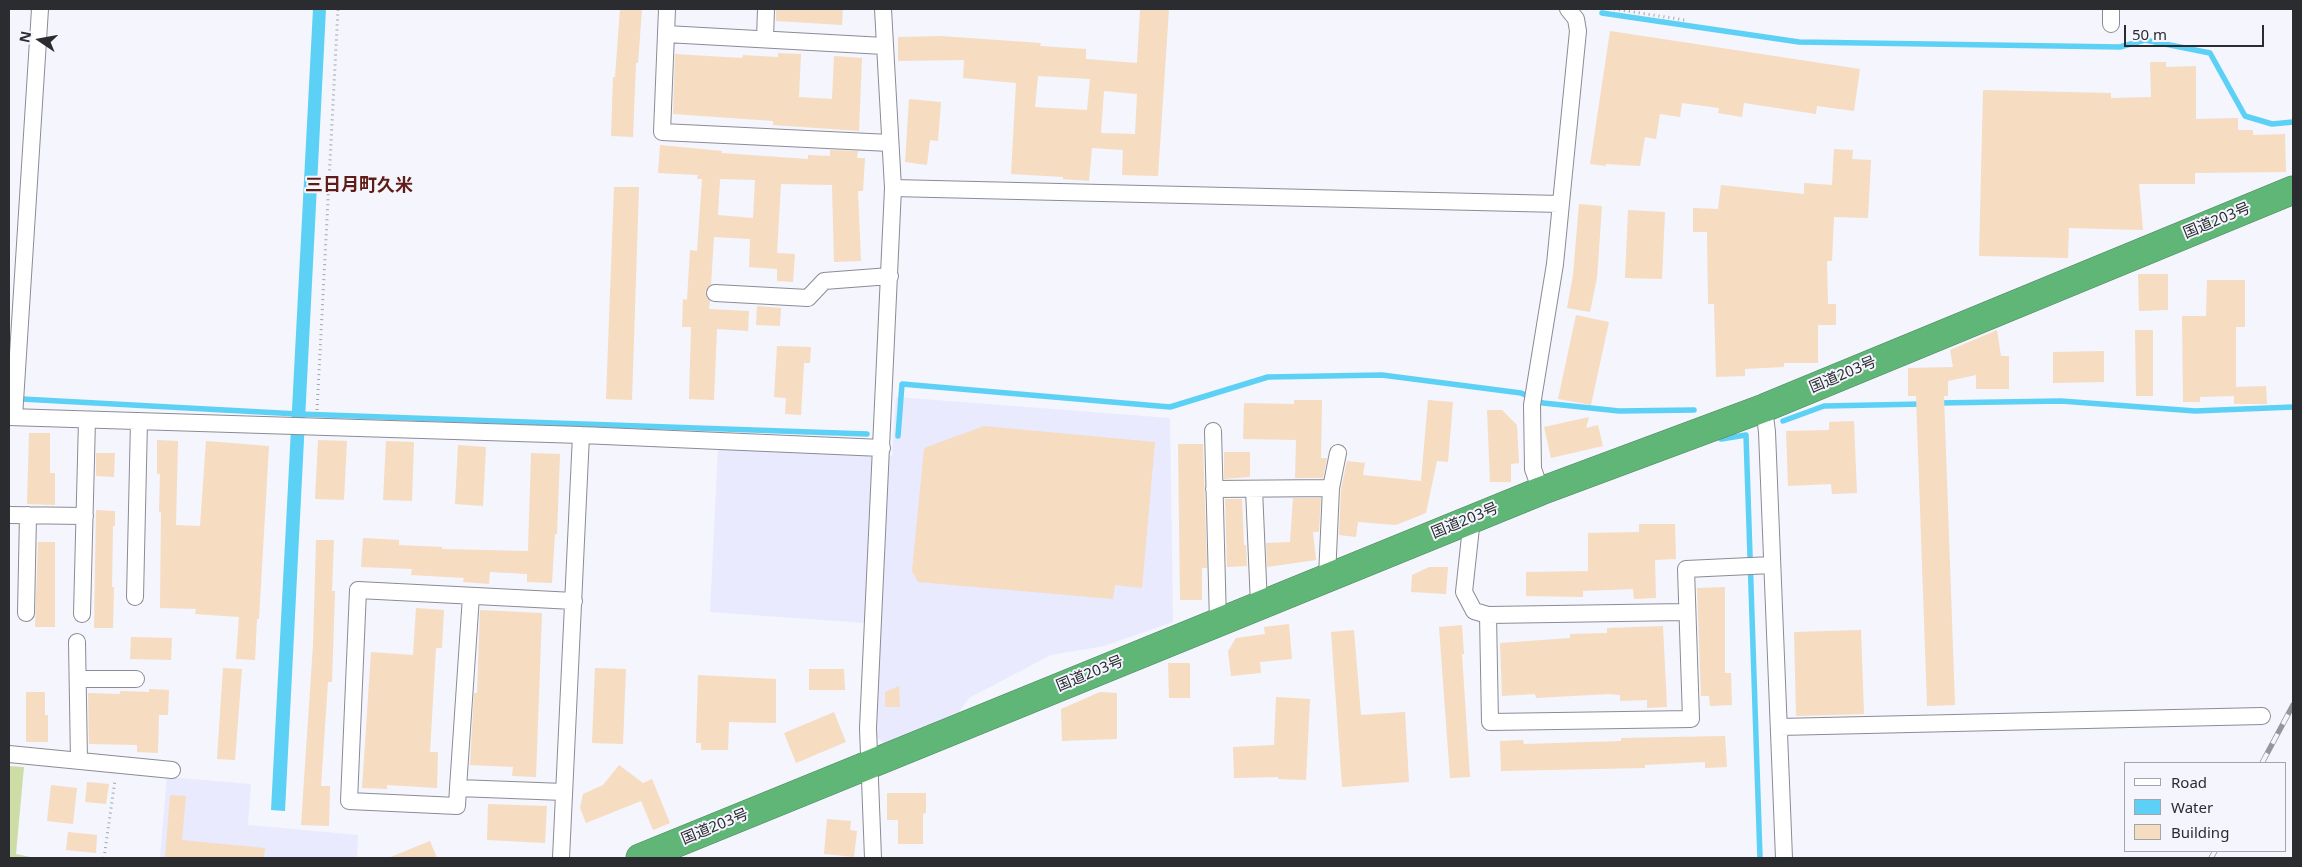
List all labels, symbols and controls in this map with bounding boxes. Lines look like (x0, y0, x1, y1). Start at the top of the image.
north arrow (15, 15, 65, 65)
scale bar (2127, 15, 2267, 47)
text: 50 m (2132, 24, 2167, 44)
text: N (14, 29, 35, 44)
district label: 三日月町久米 (305, 175, 413, 197)
street label: 国道203号 (2181, 199, 2253, 243)
street label: 国道203号 (1807, 353, 1879, 397)
street label: 国道203号 (1429, 499, 1501, 543)
street label: 国道203号 (1054, 652, 1126, 696)
legend (2124, 762, 2287, 852)
text: Road (2171, 772, 2207, 792)
text: Water (2171, 797, 2213, 817)
street label: 国道203号 (679, 805, 751, 849)
text: Building (2171, 822, 2229, 842)

